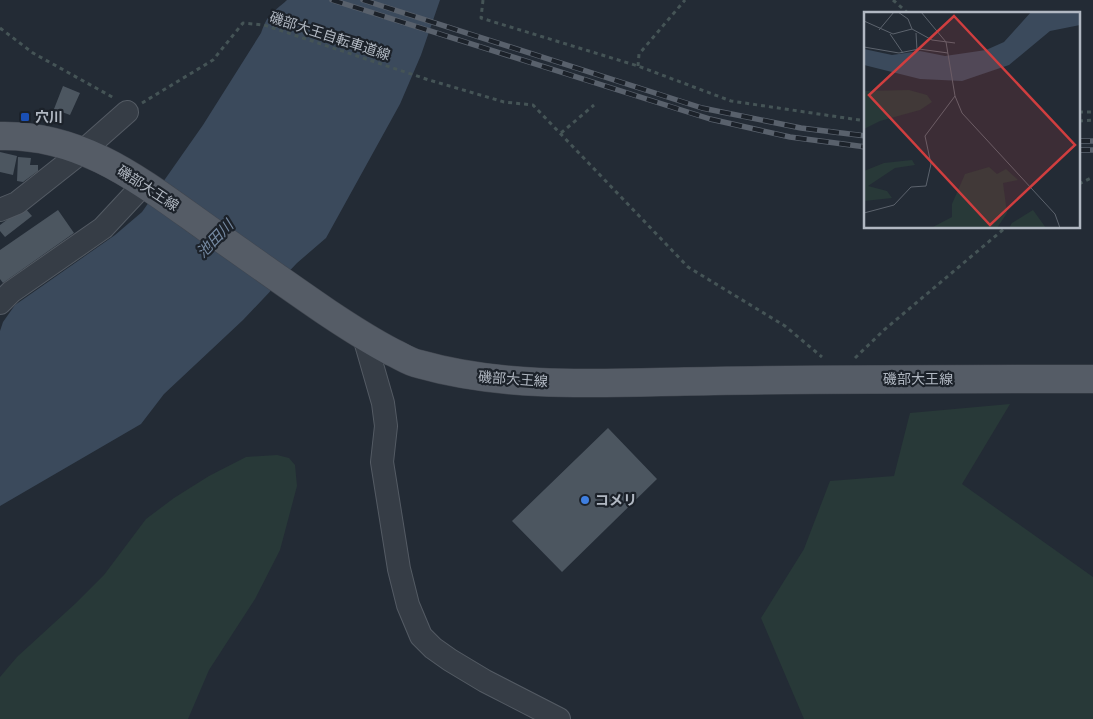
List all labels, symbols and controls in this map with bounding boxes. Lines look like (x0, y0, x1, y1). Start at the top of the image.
street label: 磯部大王自転車道線 (267, 9, 392, 64)
inset map (864, 12, 1080, 229)
place label: 穴川 (35, 109, 63, 126)
marker: 穴川 (19, 111, 31, 123)
street label: 磯部大王線 (114, 162, 182, 215)
water label: 池田川 (193, 215, 238, 261)
street label: 磯部大王線 (477, 369, 548, 390)
street label: 磯部大王線 (883, 371, 953, 388)
place label: コメリ (595, 492, 637, 509)
marker: コメリ (579, 494, 591, 506)

